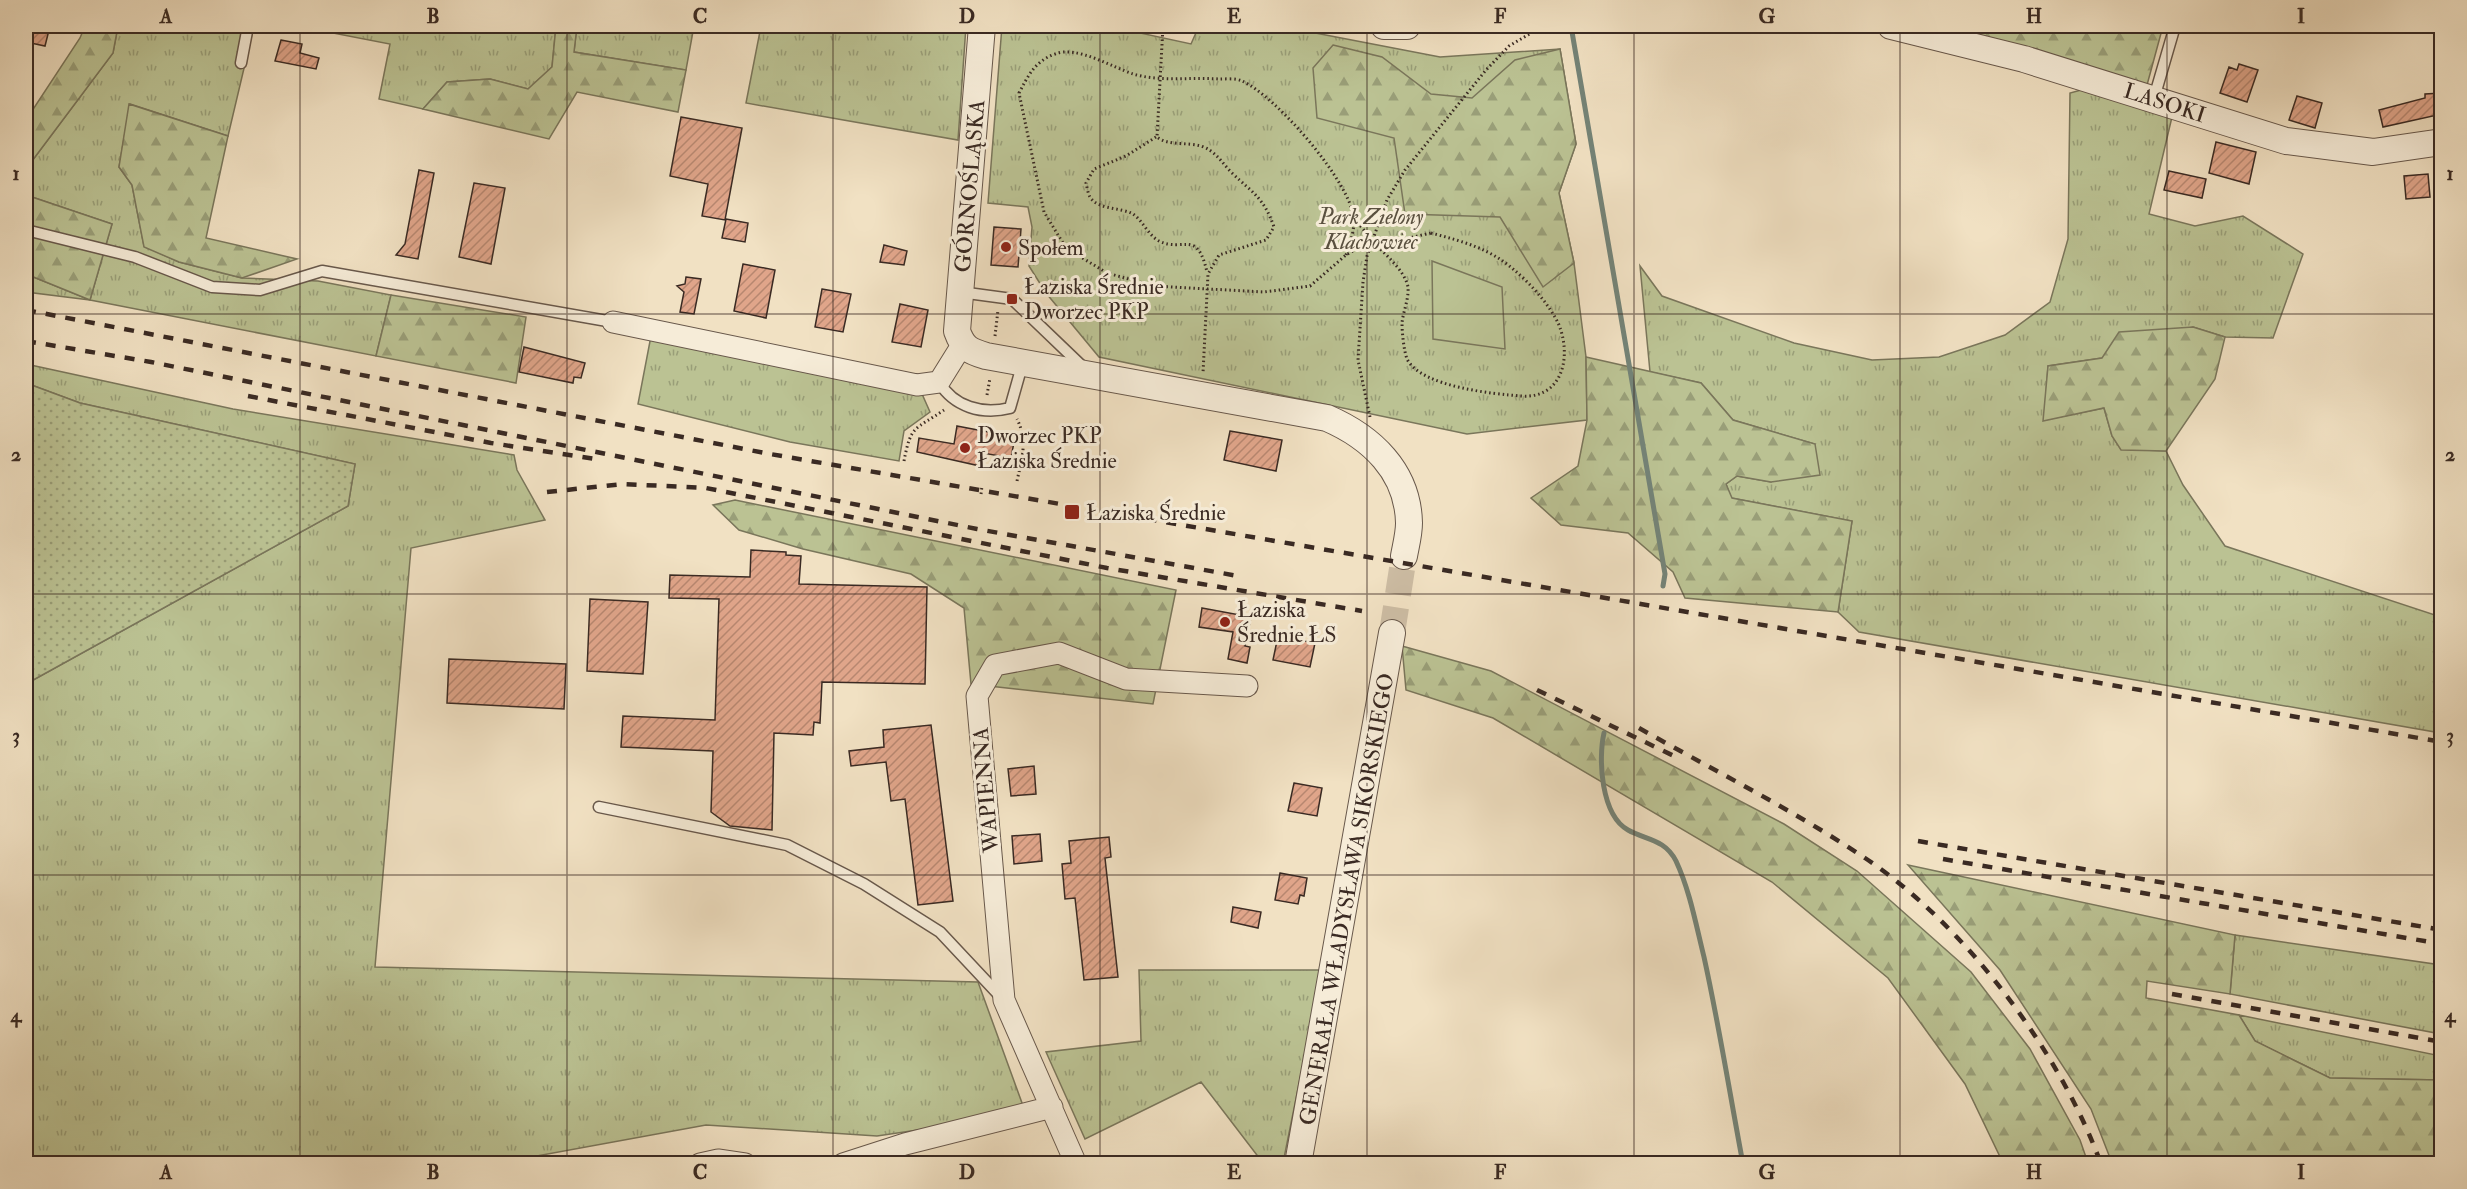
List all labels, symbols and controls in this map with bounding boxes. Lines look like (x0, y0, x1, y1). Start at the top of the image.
text: A (159, 4, 173, 29)
text: B (426, 4, 440, 29)
text: C (693, 4, 707, 29)
text: D (959, 4, 975, 29)
text: E (1227, 4, 1242, 29)
text: F (1494, 4, 1507, 29)
text: G (1759, 4, 1776, 29)
text: H (2026, 4, 2042, 29)
text: I (2297, 4, 2305, 29)
street label: LASOKI (2120, 77, 2209, 129)
street label: GÓRNOŚLĄSKA (947, 98, 992, 274)
text: 1 (12, 161, 20, 186)
text: 1 (2446, 161, 2454, 186)
park label: Park Zielony Klachowiec (1318, 203, 1424, 256)
place label: Społem (1018, 234, 1084, 263)
marker: Społem (999, 240, 1013, 254)
place label: Łaziska Średnie Dworzec PKP (1024, 273, 1164, 326)
marker: Łaziska Średnie Dworzec PKP (1005, 292, 1019, 306)
place label: Dworzec PKP Łaziska Średnie (977, 422, 1117, 475)
marker: Dworzec PKP Łaziska Średnie (958, 441, 972, 455)
text: 2 (11, 442, 21, 467)
text: 2 (2445, 442, 2455, 467)
place label: Łaziska Średnie (1086, 499, 1226, 527)
marker: Łaziska Średnie (1063, 503, 1081, 521)
place label: Łaziska Średnie ŁS (1237, 596, 1336, 649)
marker: Łaziska Średnie ŁS (1218, 615, 1232, 629)
street label: GENERAŁA WŁADYSŁAWA SIKORSKIEGO (1293, 671, 1401, 1127)
text: 3 (12, 723, 20, 748)
text: 3 (2446, 723, 2454, 748)
street label: WAPIENNA (967, 726, 1006, 855)
text: 4 (10, 1003, 23, 1028)
text: 4 (2444, 1003, 2457, 1028)
text: A (159, 1160, 173, 1185)
text: B (426, 1160, 440, 1185)
text: C (693, 1160, 707, 1185)
text: D (959, 1160, 975, 1185)
text: E (1227, 1160, 1242, 1185)
text: F (1494, 1160, 1507, 1185)
text: G (1759, 1160, 1776, 1185)
text: H (2026, 1160, 2042, 1185)
text: I (2297, 1160, 2305, 1185)

